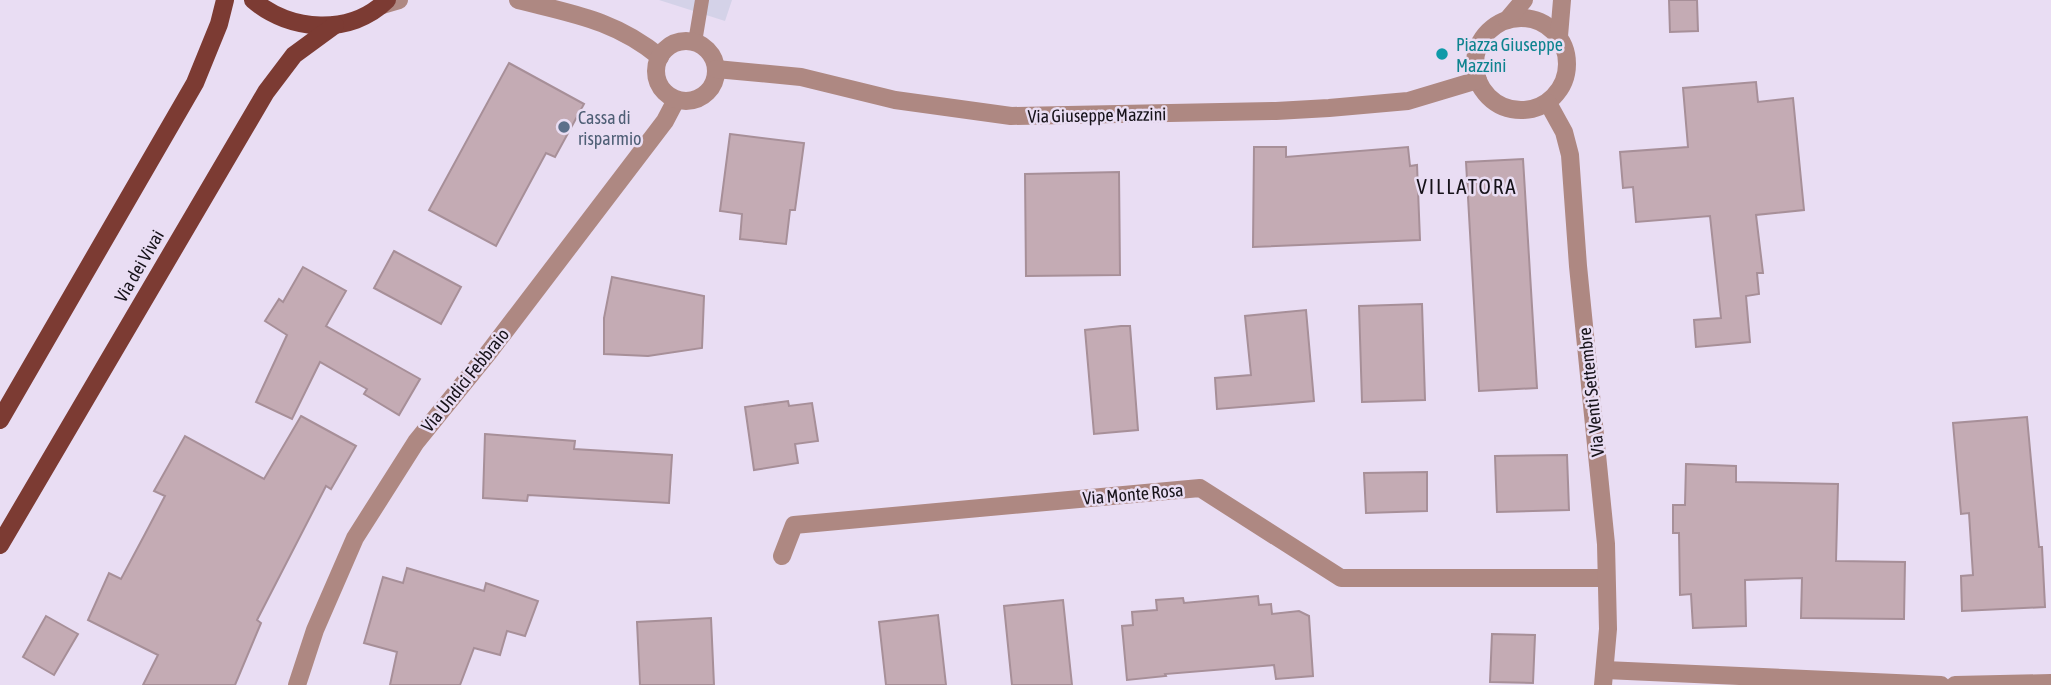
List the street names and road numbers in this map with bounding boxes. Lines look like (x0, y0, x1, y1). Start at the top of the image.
street label: Via Giuseppe Mazzini (1027, 103, 1167, 127)
street label: Via dei Vivai (110, 226, 168, 306)
street label: Via Undici Febbraio (417, 324, 513, 436)
street label: Via Venti Settembre (1574, 326, 1608, 458)
street label: Via Monte Rosa (1082, 479, 1184, 509)

